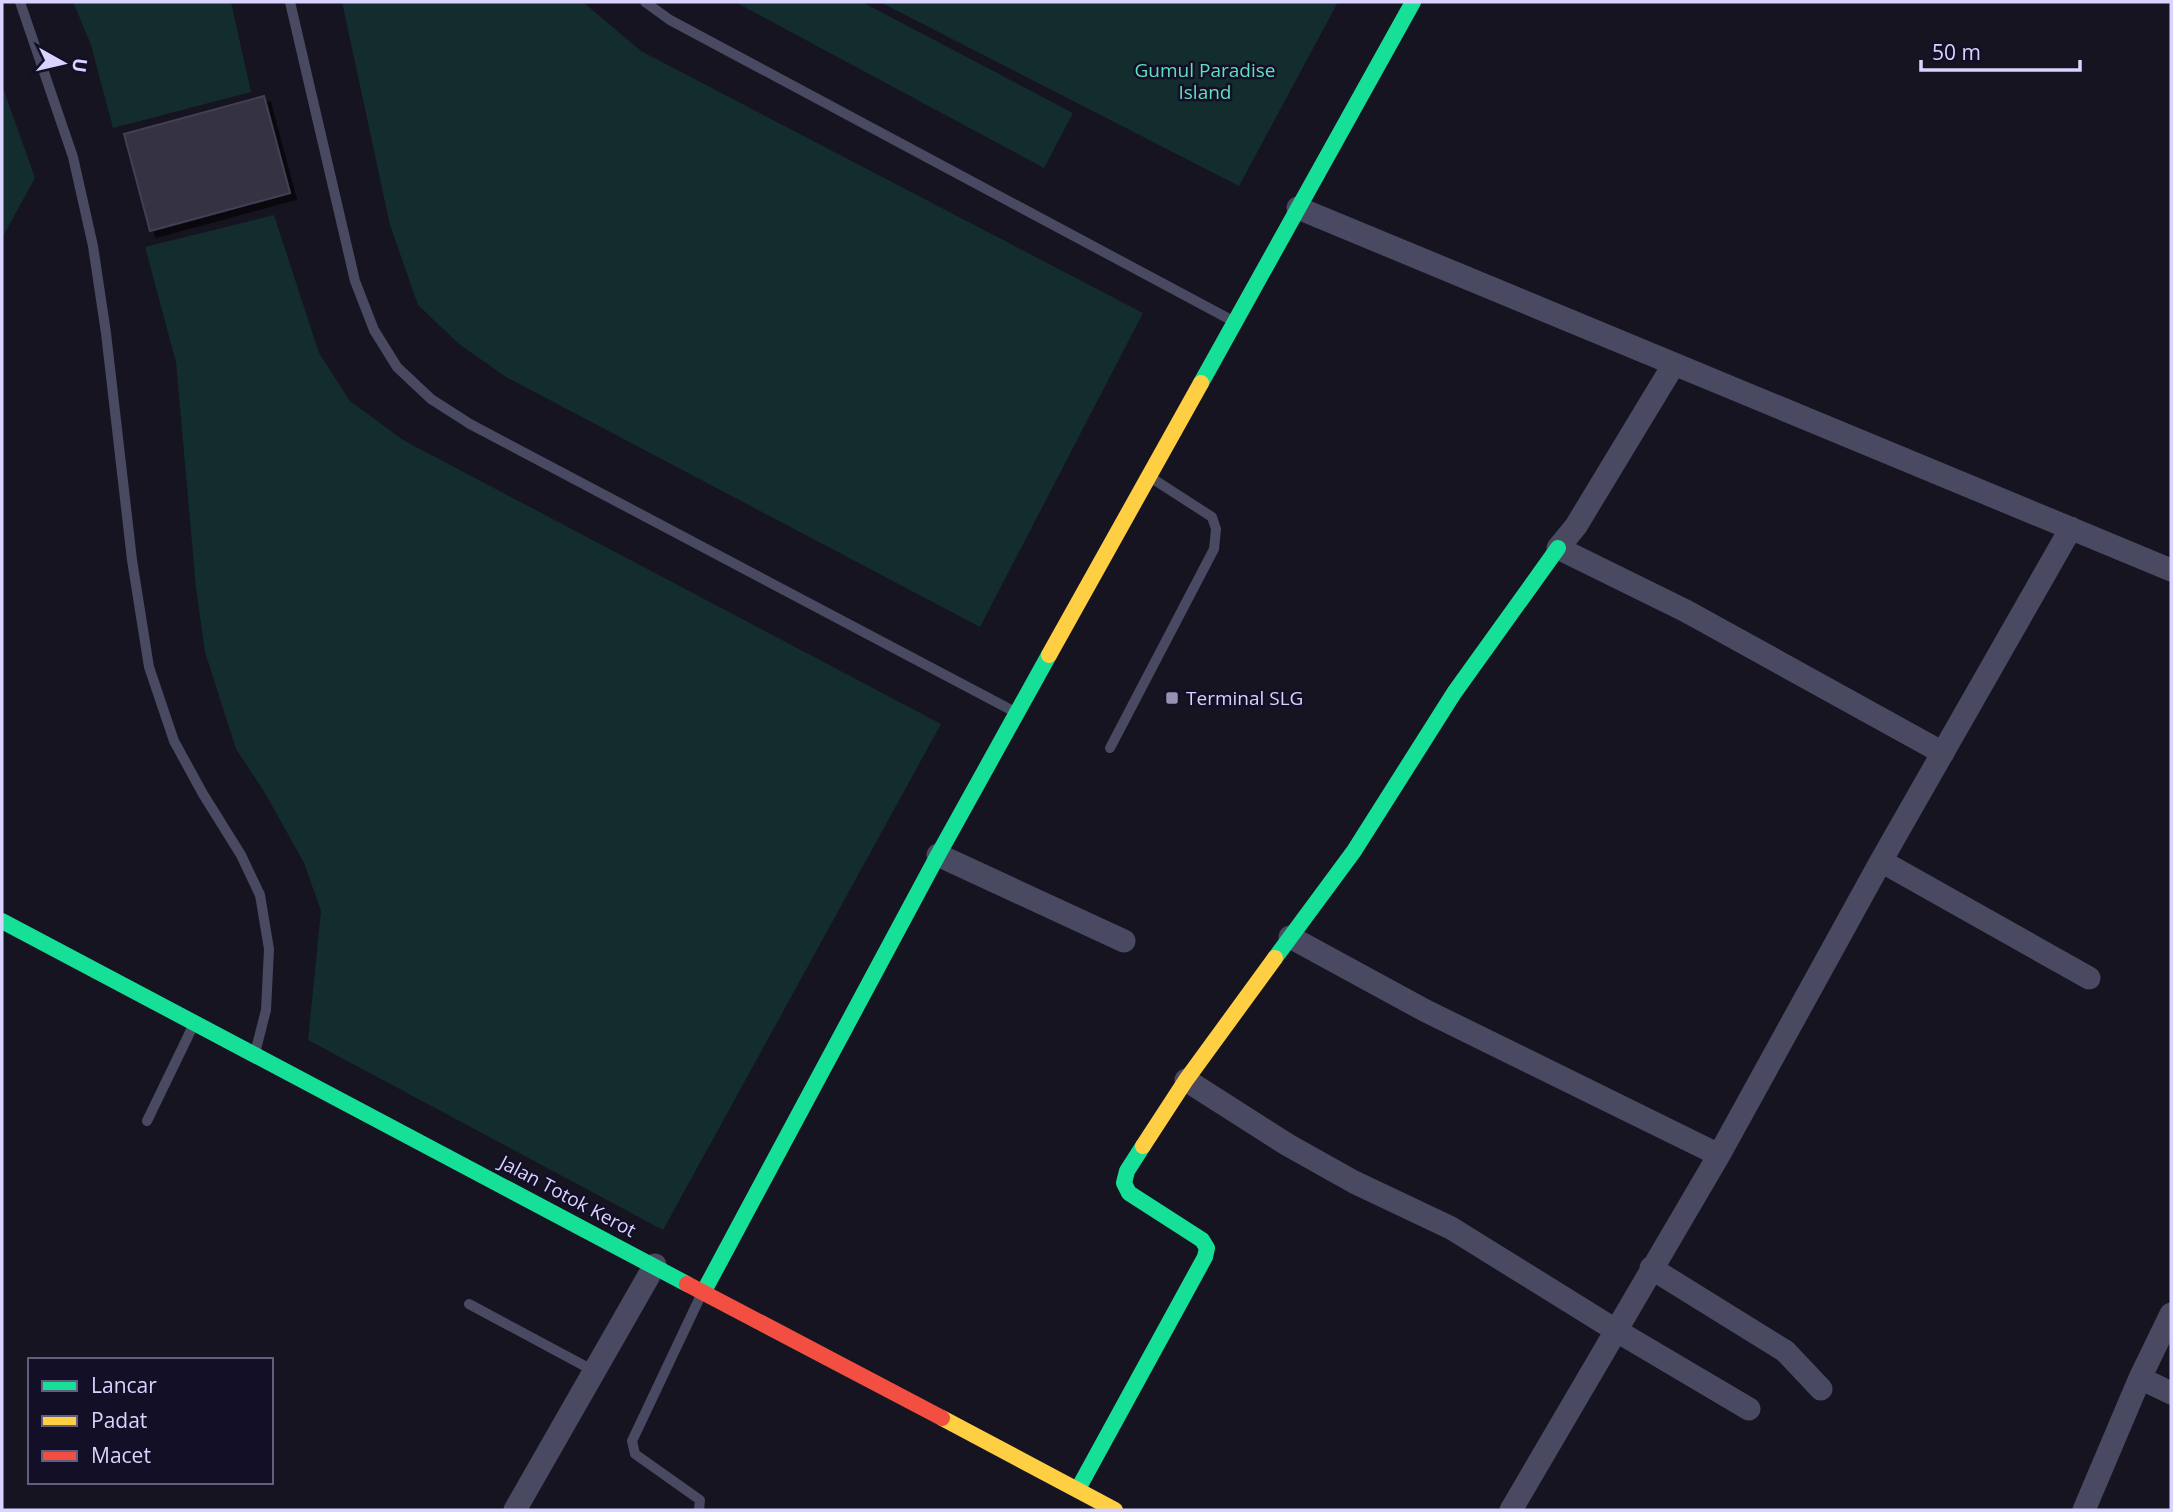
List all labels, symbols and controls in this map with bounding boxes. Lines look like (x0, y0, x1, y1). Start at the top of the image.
north arrow (28, 28, 98, 98)
scale bar (1921, 28, 2080, 72)
text: 50 m (1932, 38, 1981, 66)
text: U (66, 56, 94, 74)
park label: Gumul Paradise Island (1135, 57, 1275, 105)
place label: Terminal SLG (1186, 685, 1303, 711)
marker: Terminal SLG (1164, 690, 1180, 706)
street label: Jalan Totok Kerot (494, 1148, 641, 1243)
legend (28, 1358, 273, 1484)
text: Lancar (91, 1371, 157, 1399)
text: Padat (91, 1406, 147, 1434)
text: Macet (91, 1441, 151, 1469)

